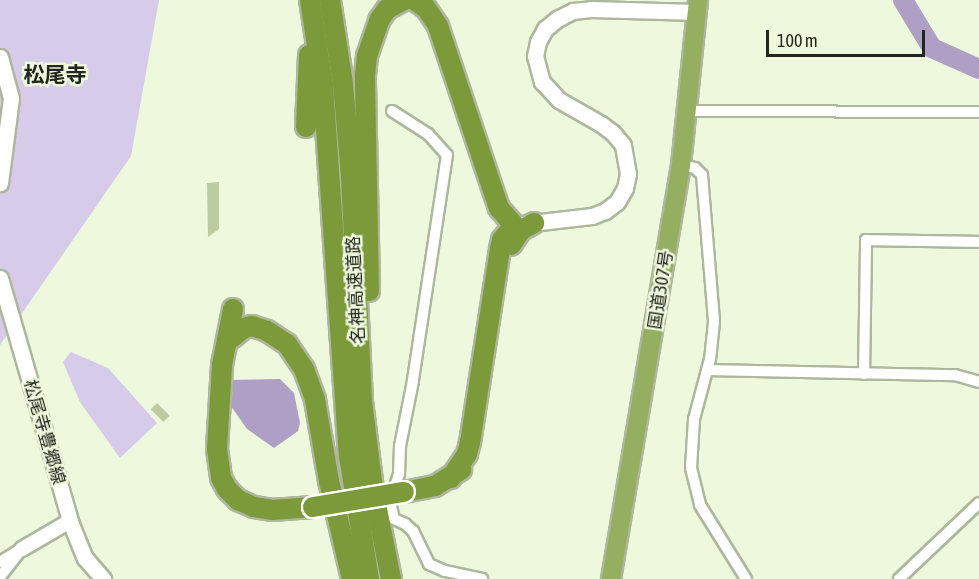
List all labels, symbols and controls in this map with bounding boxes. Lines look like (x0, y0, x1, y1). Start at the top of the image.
scale bar (769, 18, 928, 56)
text: 100 m (777, 30, 818, 51)
district label: 松尾寺 (24, 61, 86, 87)
street label: 名神高速道路 (342, 236, 370, 344)
street label: 国道307号 (644, 249, 678, 331)
street label: 松尾寺豊郷線 (19, 377, 69, 487)

